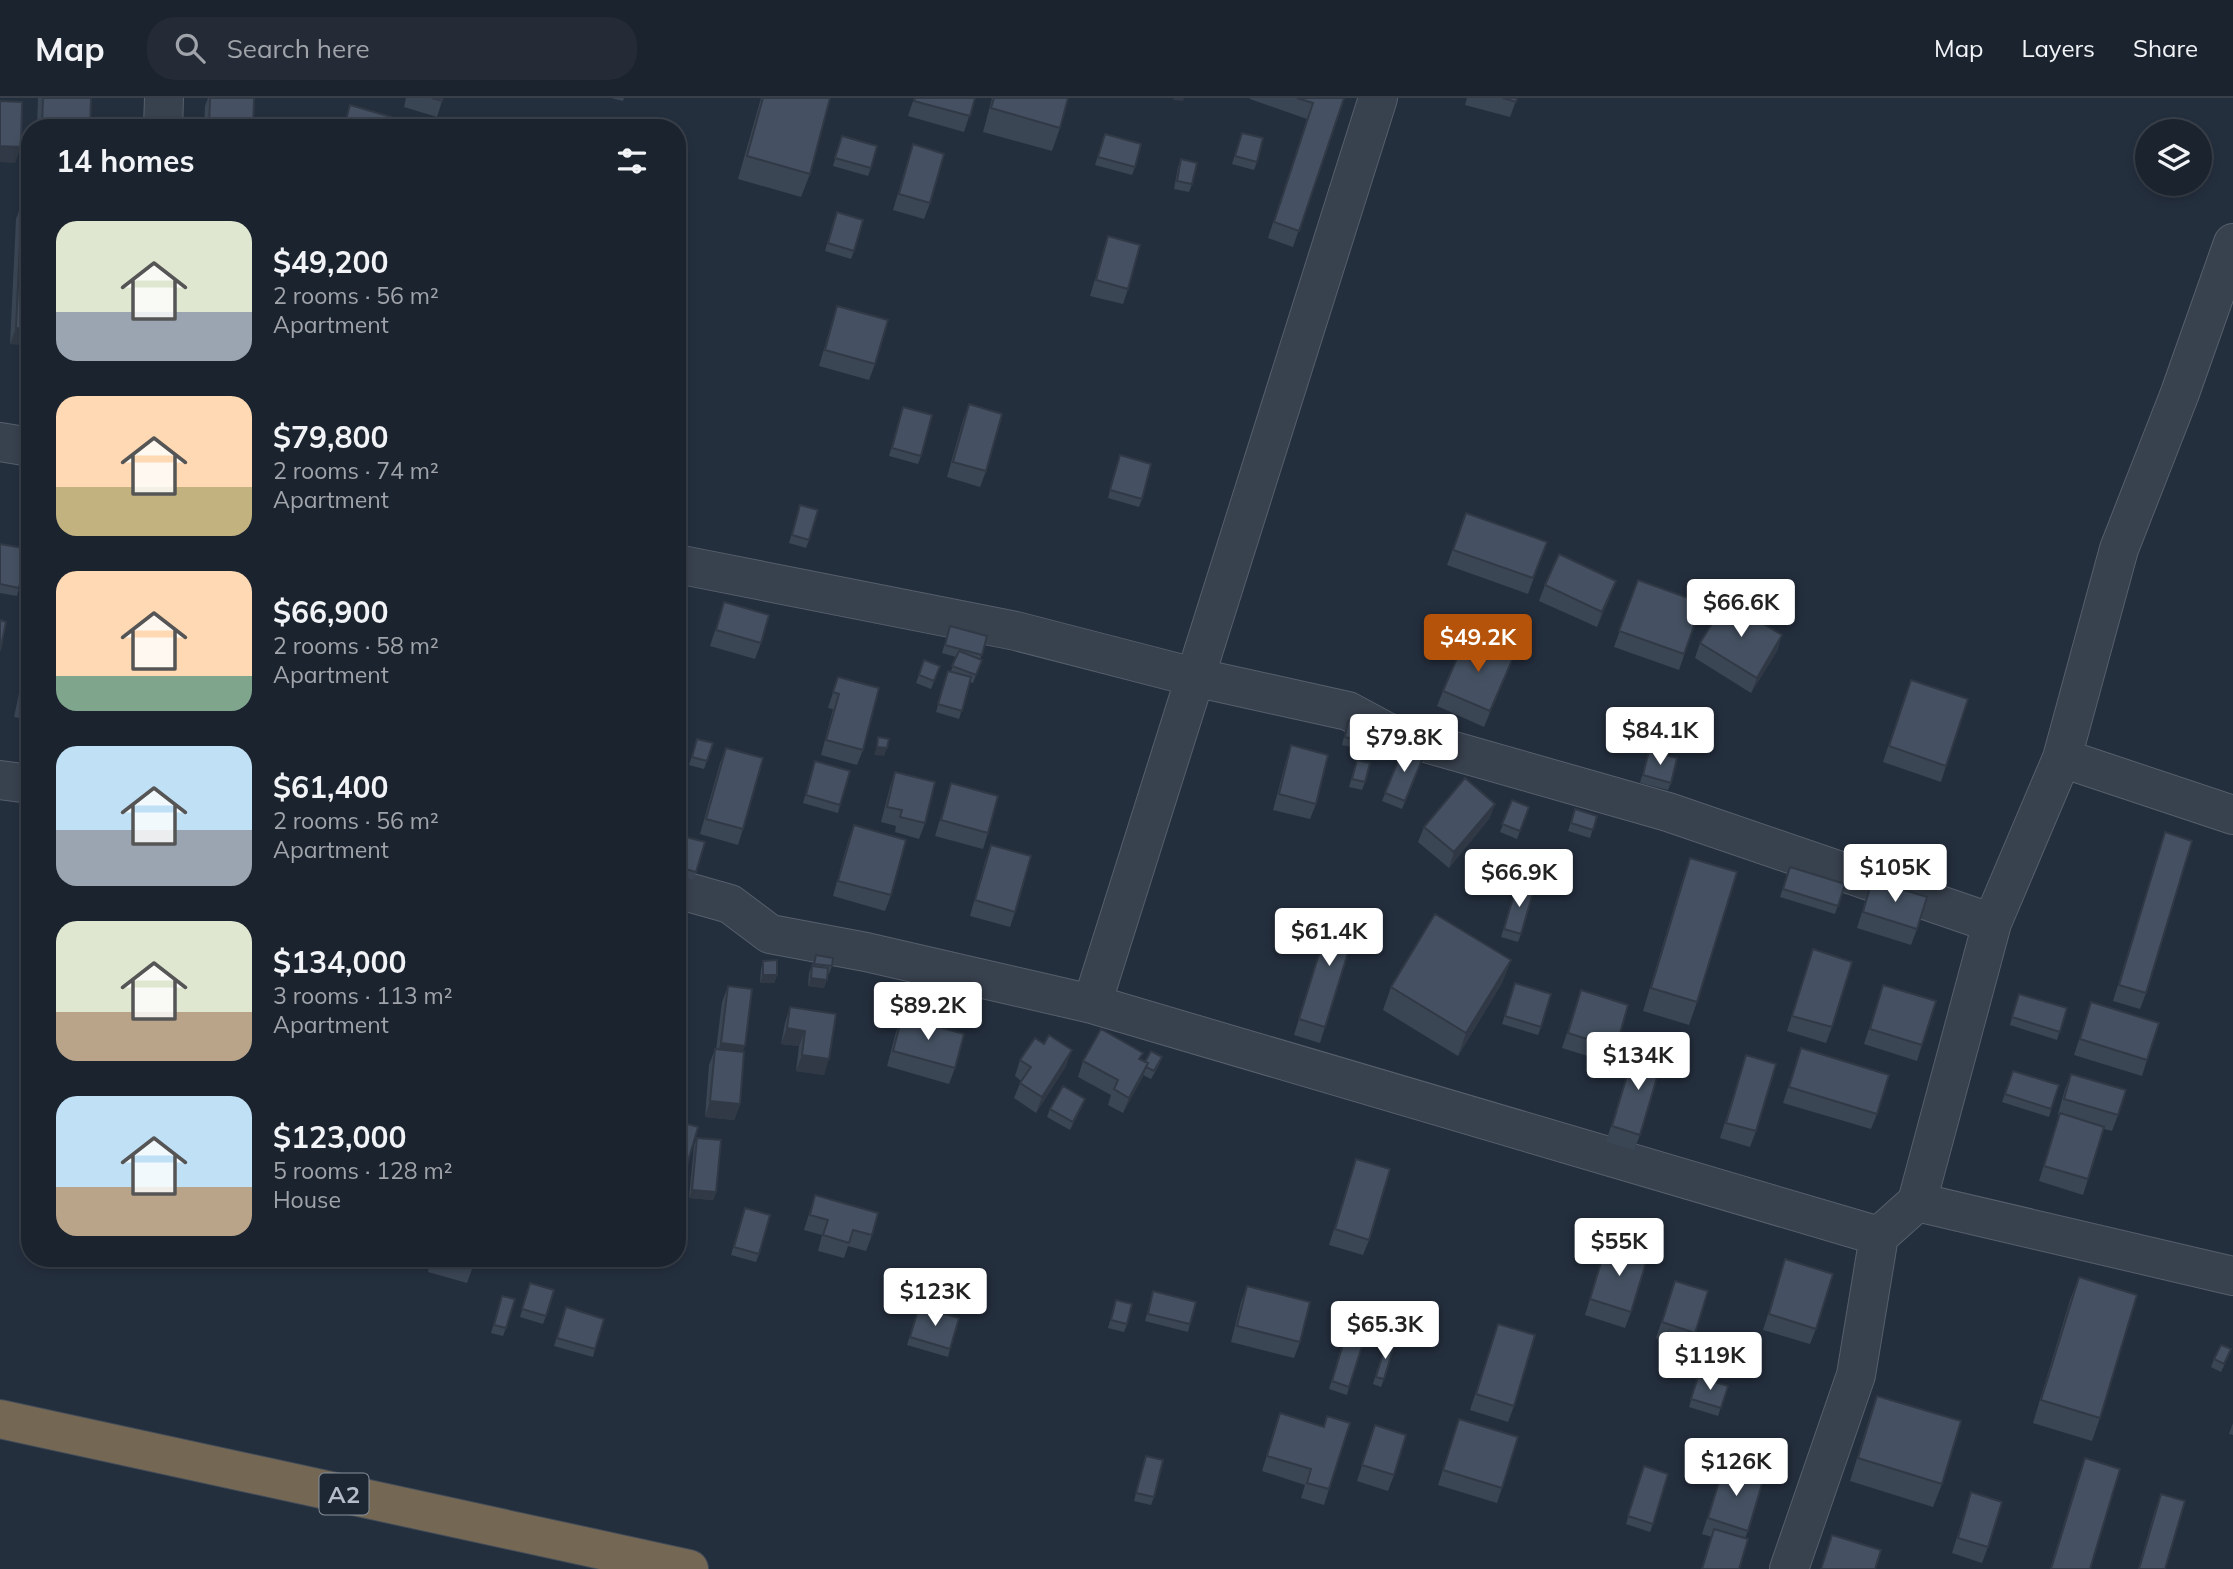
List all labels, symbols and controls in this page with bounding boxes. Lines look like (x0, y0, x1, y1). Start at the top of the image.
search box (147, 17, 637, 80)
text: Map (35, 28, 105, 69)
icon: search (171, 29, 209, 67)
text: Search here (227, 32, 370, 65)
text: Map (1934, 33, 1983, 63)
text: Layers (2021, 33, 2095, 63)
text: Share (2133, 33, 2198, 63)
map controls (2135, 119, 2212, 196)
button: layers (2135, 119, 2212, 196)
text: 14 homes (56, 142, 195, 180)
icon: filters (613, 142, 651, 180)
text: $49,200 (273, 243, 388, 281)
icon: home (112, 249, 196, 333)
text: 2 rooms · 56 m² (273, 281, 439, 310)
text: Apartment (273, 310, 389, 339)
text: $79,800 (273, 418, 388, 456)
icon: home (112, 424, 196, 508)
text: 2 rooms · 74 m² (273, 456, 439, 485)
text: Apartment (273, 485, 389, 514)
pin: $66.6K (1684, 580, 1798, 639)
text: $66.6K (1703, 587, 1779, 616)
text: $66,900 (273, 593, 388, 631)
icon: home (112, 599, 196, 683)
pin: $49.2K (1421, 614, 1535, 674)
text: $49.2K (1440, 622, 1516, 651)
text: 2 rooms · 58 m² (273, 631, 439, 660)
text: Apartment (273, 660, 389, 689)
pin: $84.1K (1603, 708, 1717, 767)
pin: $79.8K (1347, 714, 1461, 774)
text: $84.1K (1622, 715, 1698, 744)
text: $79.8K (1366, 722, 1442, 751)
text: $61,400 (273, 768, 388, 806)
icon: home (112, 774, 196, 858)
text: 2 rooms · 56 m² (273, 806, 439, 835)
text: Apartment (273, 835, 389, 864)
pin: $105K (1846, 844, 1944, 904)
pin: $66.9K (1462, 850, 1576, 909)
text: $105K (1860, 852, 1930, 881)
text: $66.9K (1481, 857, 1557, 886)
pin: $61.4K (1272, 908, 1386, 968)
text: $61.4K (1291, 916, 1367, 945)
text: $134,000 (273, 943, 406, 981)
icon: home (112, 949, 196, 1033)
text: 3 rooms · 113 m² (273, 981, 453, 1010)
pin: $89.2K (871, 982, 985, 1042)
text: $89.2K (890, 990, 966, 1019)
text: Apartment (273, 1010, 389, 1039)
pin: $134K (1589, 1032, 1687, 1092)
text: $134K (1603, 1040, 1673, 1069)
text: $123,000 (273, 1118, 406, 1156)
icon: home (112, 1124, 196, 1208)
text: 5 rooms · 128 m² (273, 1156, 453, 1185)
text: House (273, 1185, 341, 1214)
pin: $55K (1578, 1218, 1660, 1278)
text: $55K (1591, 1226, 1647, 1255)
pin: $123K (886, 1268, 984, 1328)
text: $123K (900, 1276, 970, 1305)
pin: $65.3K (1328, 1302, 1442, 1361)
text: $65.3K (1347, 1309, 1423, 1338)
pin: $119K (1661, 1332, 1759, 1392)
text: $119K (1675, 1340, 1745, 1369)
pin: $126K (1687, 1438, 1785, 1498)
text: $126K (1701, 1446, 1771, 1475)
road number: A2 (320, 1474, 368, 1514)

